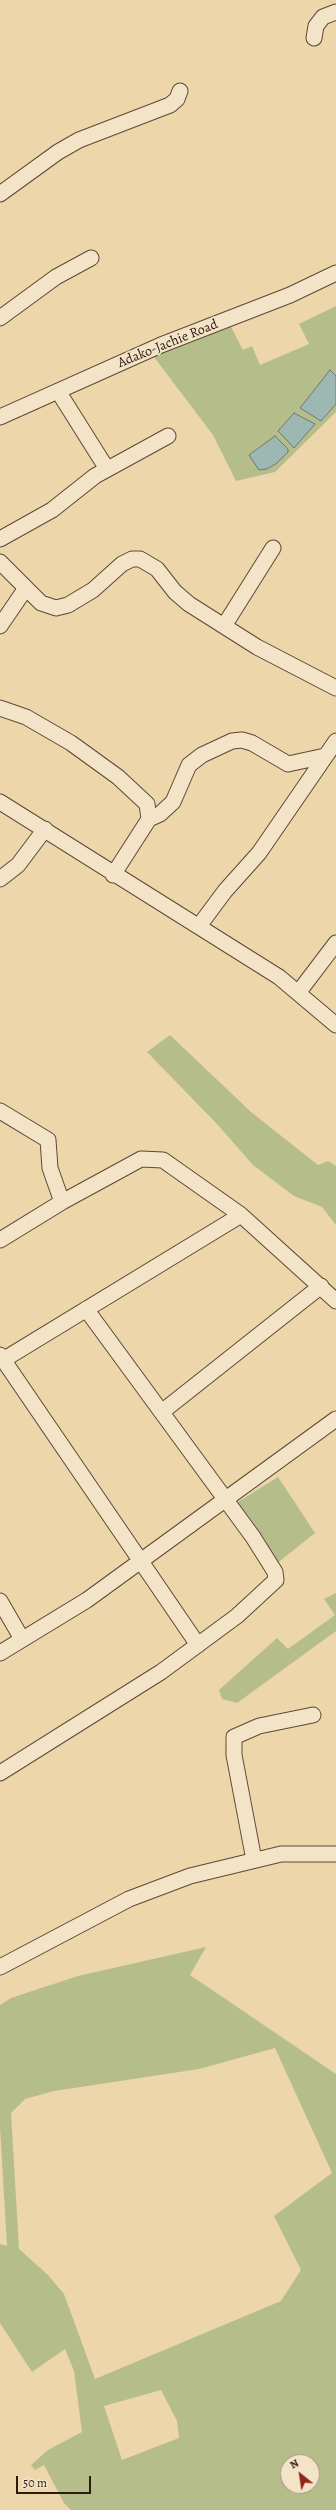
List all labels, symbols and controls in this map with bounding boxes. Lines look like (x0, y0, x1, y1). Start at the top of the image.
street label: Adako-Jachie Road (115, 316, 221, 372)
north arrow (280, 2454, 320, 2494)
text: N (287, 2456, 301, 2473)
scale bar (18, 2468, 93, 2494)
text: 50 m (23, 2475, 47, 2491)

